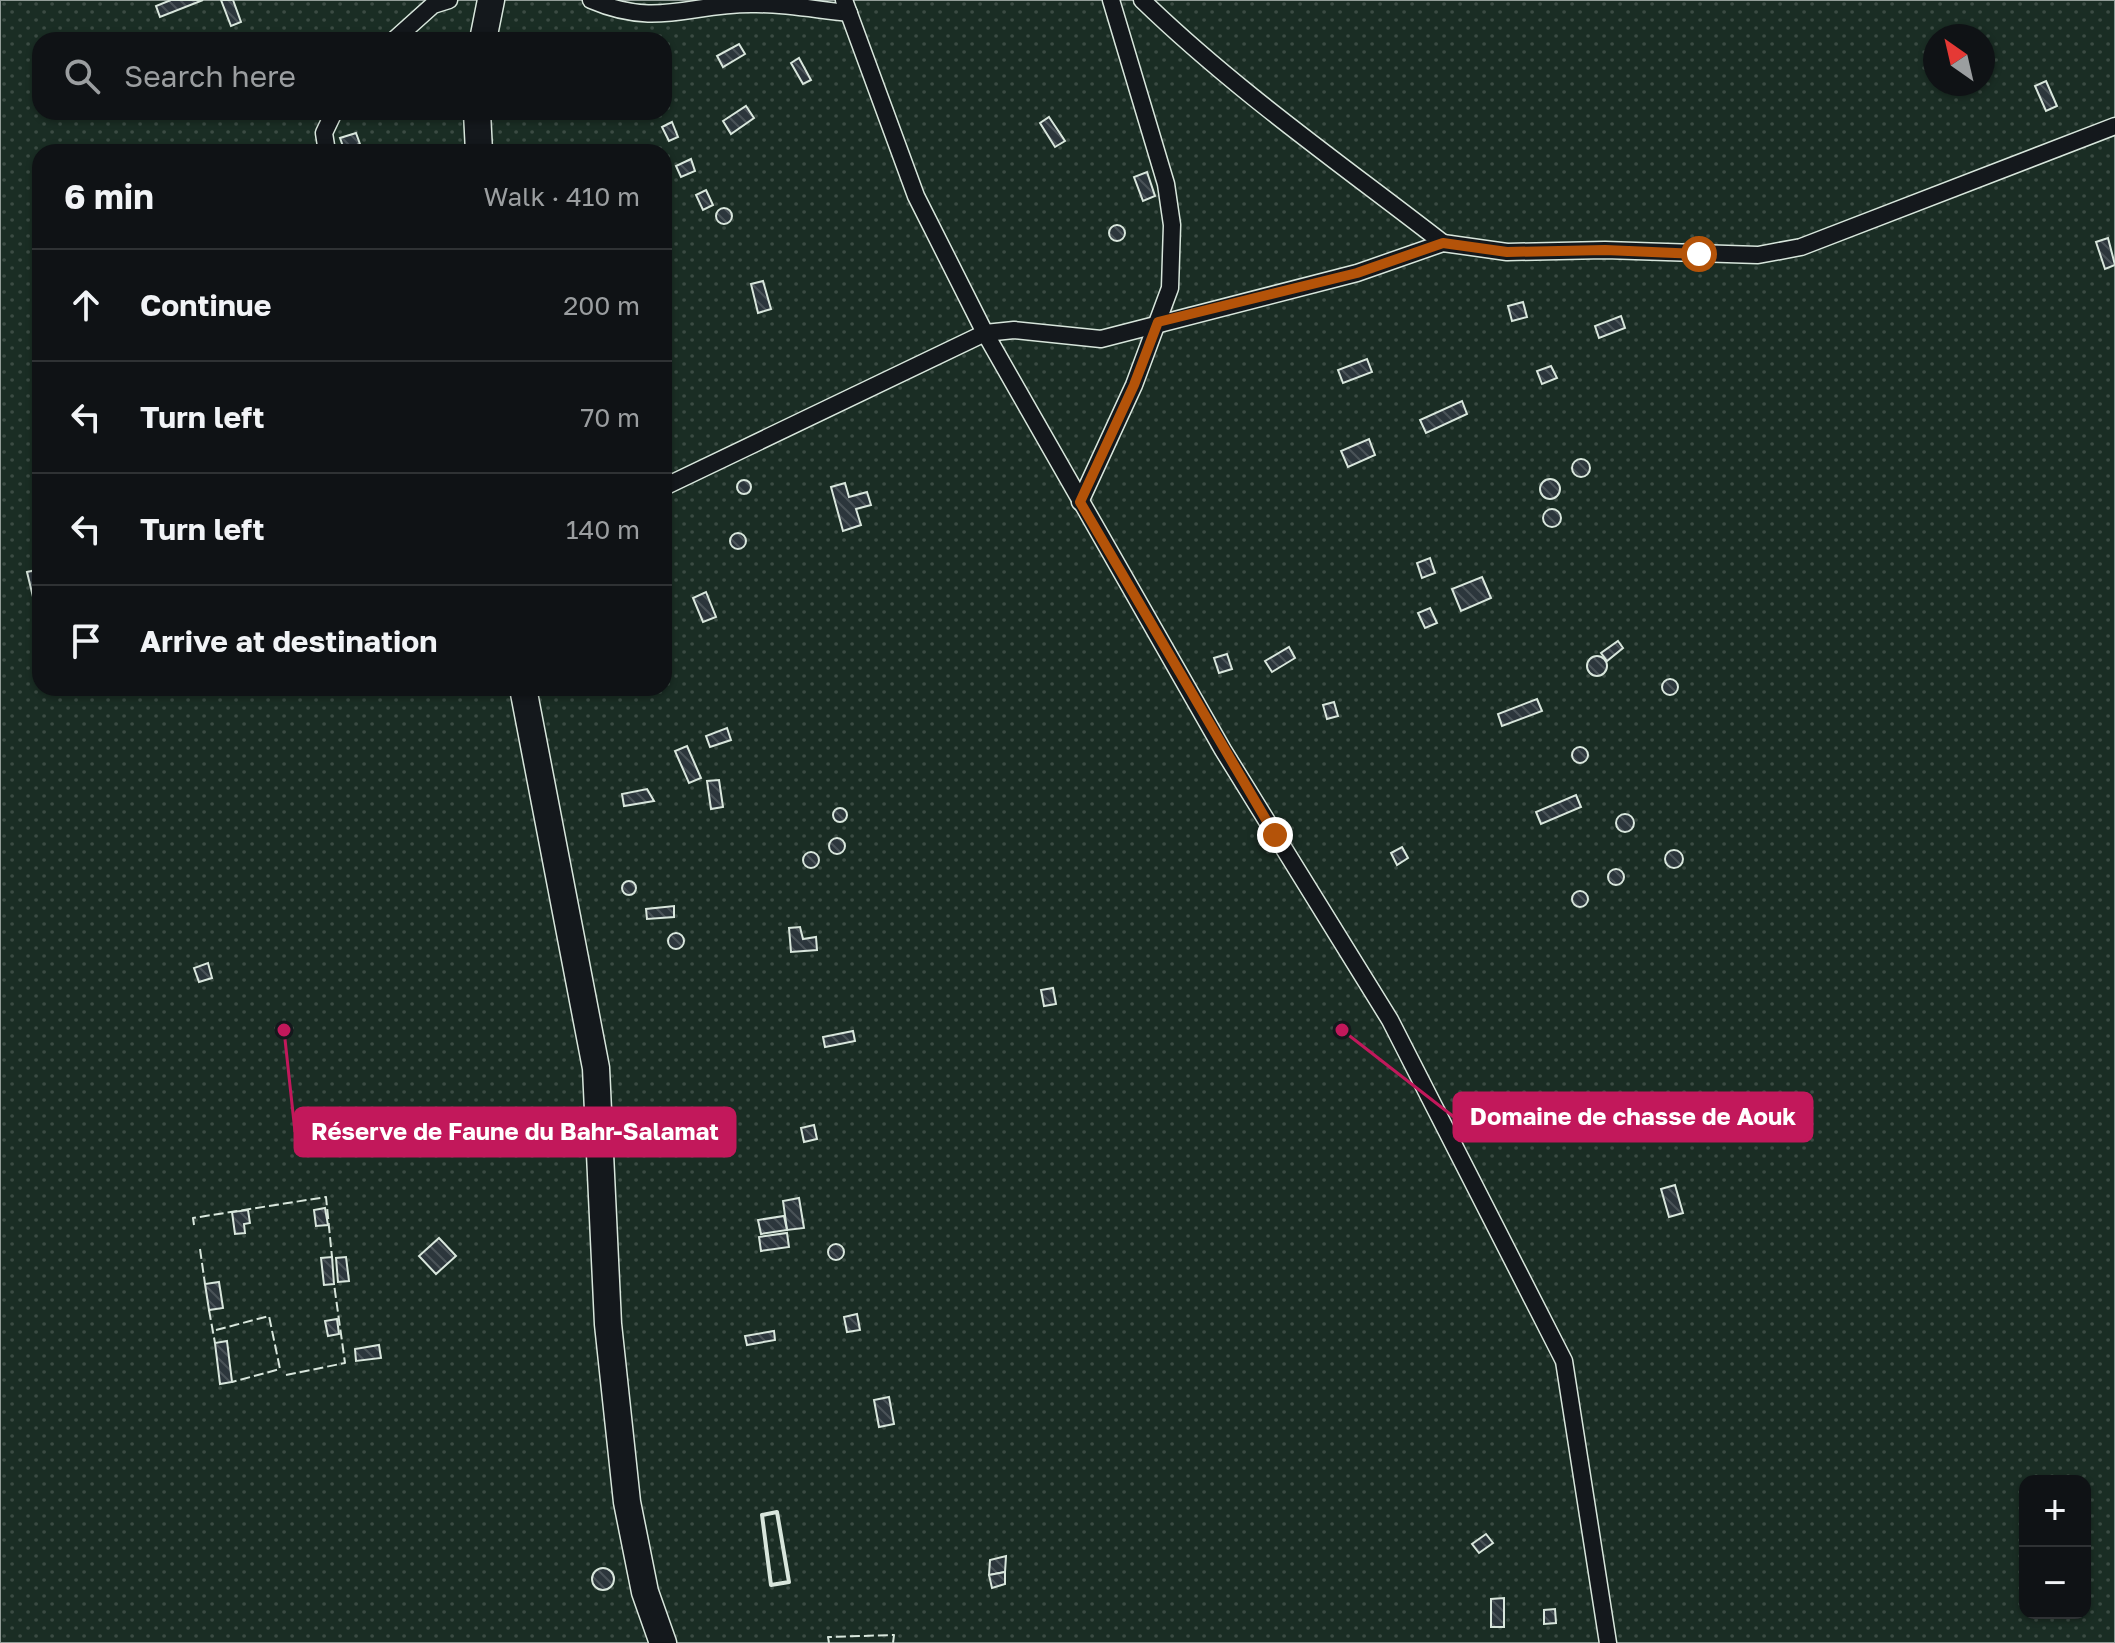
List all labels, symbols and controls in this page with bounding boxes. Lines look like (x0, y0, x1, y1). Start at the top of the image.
north arrow (1923, 24, 1995, 96)
search box (32, 32, 672, 120)
icon: search (60, 54, 104, 98)
text: Search here (124, 58, 296, 94)
text: 6 min (64, 176, 154, 216)
text: Walk · 410 m (483, 181, 640, 212)
route start (1681, 236, 1717, 272)
icon: ahead (64, 283, 108, 327)
text: Continue (140, 287, 271, 323)
text: 200 m (563, 290, 640, 321)
icon: left (64, 395, 108, 439)
text: Turn left (140, 399, 265, 435)
text: 70 m (581, 402, 640, 433)
icon: left (64, 507, 108, 551)
text: Turn left (140, 511, 265, 547)
text: 140 m (566, 514, 640, 545)
icon: arrive (64, 619, 108, 663)
text: Arrive at destination (140, 623, 437, 659)
route end (1257, 817, 1293, 853)
callout: Domaine de chasse de Aouk (1454, 1093, 1812, 1141)
text: Domaine de chasse de Aouk (1470, 1101, 1796, 1130)
callout: Réserve de Faune du Bahr-Salamat (295, 1108, 735, 1156)
text: Réserve de Faune du Bahr-Salamat (311, 1116, 719, 1145)
map controls (2019, 1475, 2091, 1619)
button: + (2019, 1475, 2091, 1547)
button: − (2019, 1547, 2091, 1619)

